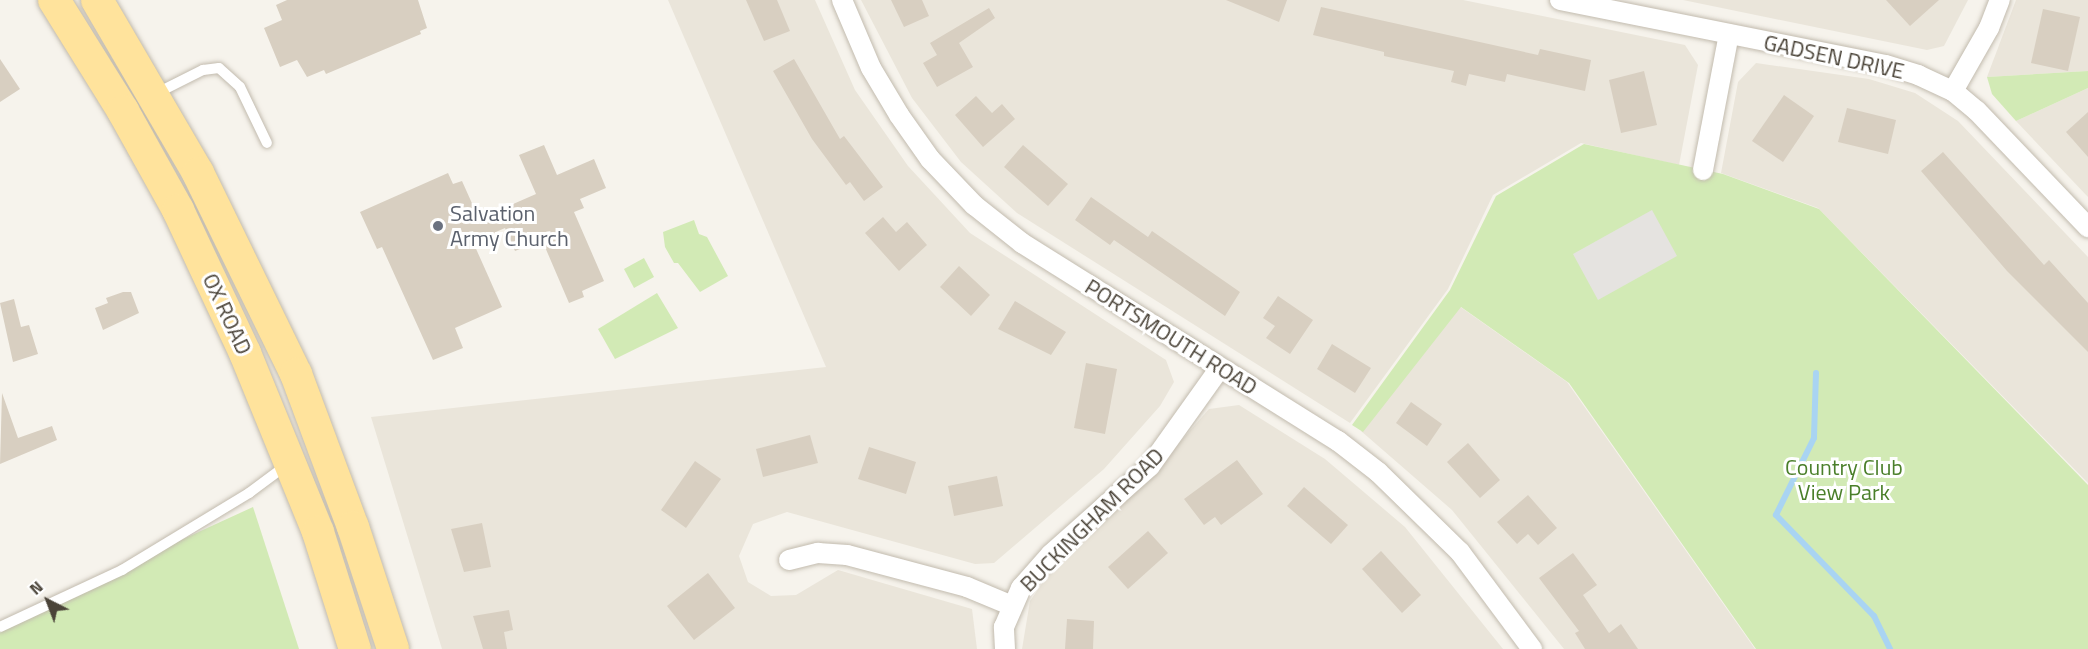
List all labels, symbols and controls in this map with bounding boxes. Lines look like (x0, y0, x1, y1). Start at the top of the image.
street label: GADSEN DRIVE (1761, 29, 1907, 85)
place label: Salvation Army Church (450, 200, 569, 252)
marker: Salvation Army Church (431, 219, 445, 233)
street label: OX ROAD (197, 269, 257, 359)
street label: PORTSMOUTH ROAD (1080, 273, 1262, 401)
street label: BUCKINGHAM ROAD (1015, 443, 1169, 597)
park label: Country Club View Park (1785, 454, 1903, 506)
north arrow (18, 571, 78, 631)
text: N (24, 575, 48, 600)

